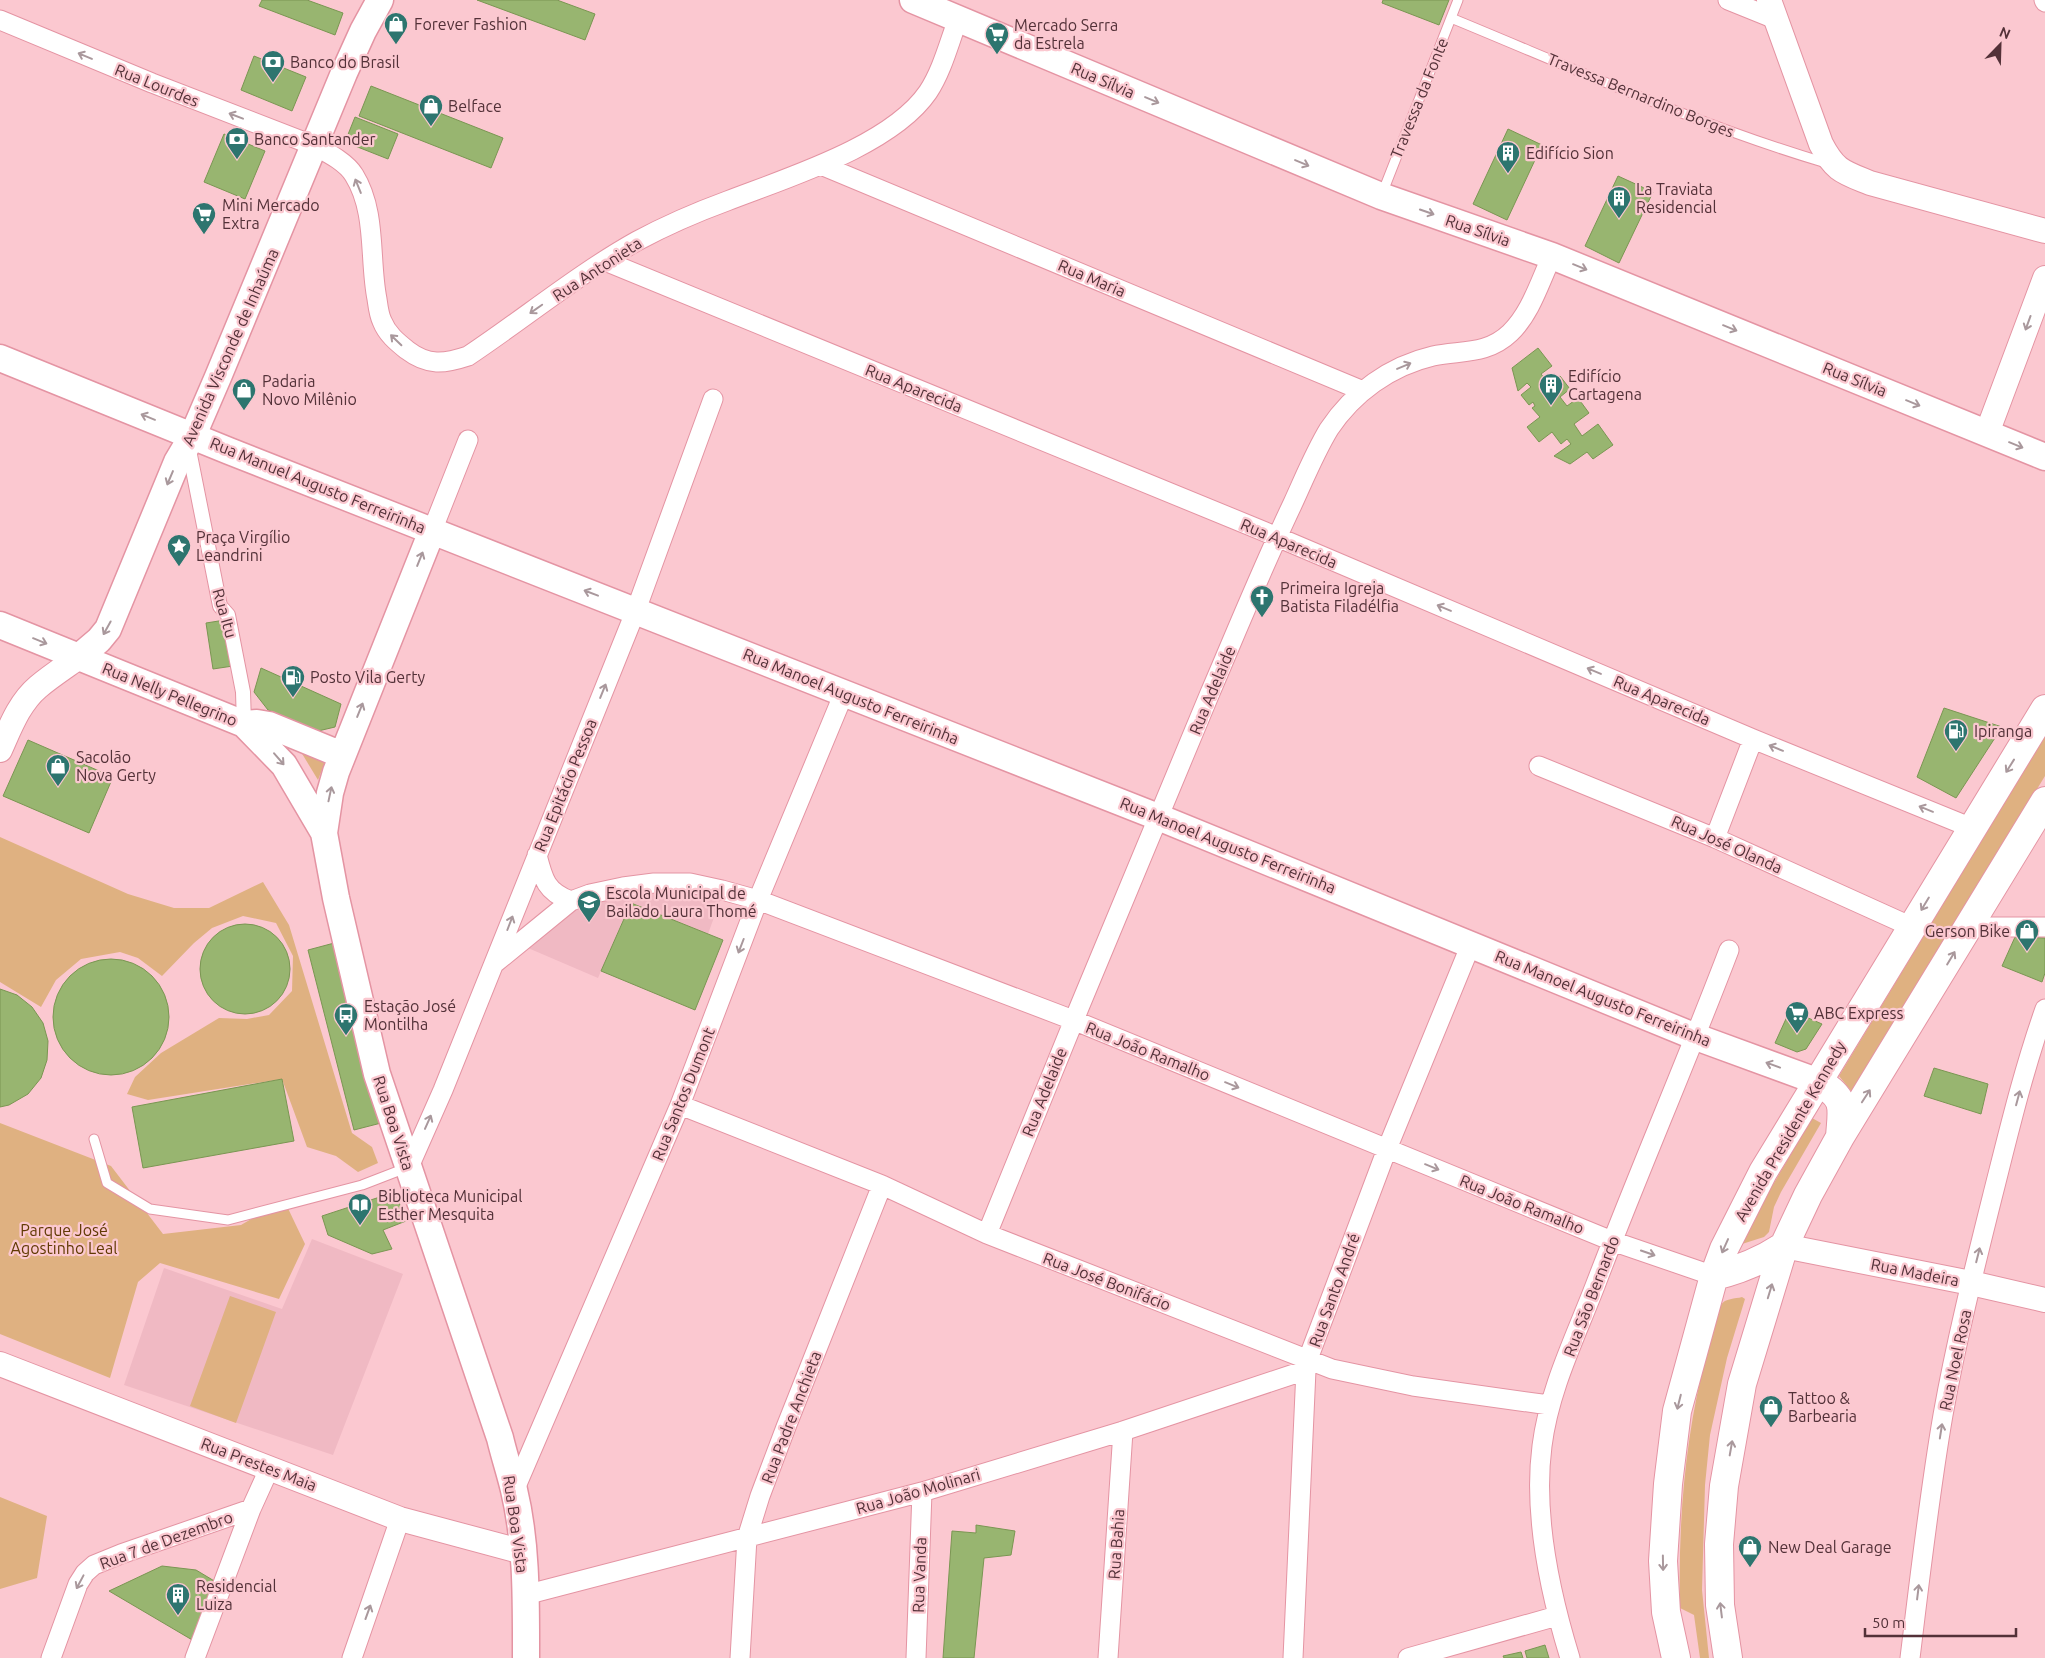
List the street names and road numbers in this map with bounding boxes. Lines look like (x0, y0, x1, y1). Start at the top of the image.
street label: Travessa da Fonte (1387, 35, 1451, 161)
street label: Travessa Bernardino Borges (1545, 49, 1737, 141)
street label: Rua Sílvia (1068, 59, 1138, 101)
street label: Rua Lourdes (112, 60, 202, 110)
street label: Rua Sílvia (1443, 211, 1513, 249)
street label: Rua Antonieta (549, 234, 645, 304)
street label: Avenida Visconde de Inhaúma (178, 246, 282, 448)
street label: Rua Maria (1056, 256, 1128, 300)
street label: Rua Sílvia (1820, 358, 1890, 400)
street label: Rua Aparecida (863, 360, 965, 416)
street label: Rua Manuel Augusto Ferreirinha (208, 433, 428, 537)
street label: Rua Aparecida (1238, 515, 1340, 571)
street label: Rua Itu (209, 586, 241, 640)
street label: Rua Adelaide (1185, 643, 1239, 737)
street label: Rua Manoel Augusto Ferreirinha (741, 644, 961, 748)
street label: Rua Nelly Pellegrino (100, 659, 240, 729)
street label: Rua Aparecida (1611, 672, 1713, 728)
street label: Rua Epitácio Pessoa (530, 716, 600, 854)
street label: Rua Manoel Augusto Ferreirinha (1118, 793, 1338, 897)
street label: Rua José Olanda (1669, 812, 1785, 876)
street label: Rua Manoel Augusto Ferreirinha (1493, 946, 1713, 1050)
street label: Rua João Ramalho (1083, 1018, 1213, 1084)
street label: Rua Santos Dumont (648, 1024, 718, 1163)
street label: Avenida Presidente Kennedy (1731, 1037, 1849, 1224)
street label: Rua Adelaide (1018, 1045, 1070, 1139)
street label: Rua Boa Vista (370, 1073, 418, 1173)
street label: Rua João Ramalho (1457, 1171, 1587, 1237)
street label: Rua Santo André (1305, 1231, 1363, 1349)
street label: Rua São Bernardo (1560, 1233, 1622, 1359)
street label: Rua José Bonifácio (1041, 1248, 1173, 1314)
street label: Rua Madeira (1869, 1255, 1961, 1289)
street label: Rua Noel Rosa (1935, 1308, 1975, 1412)
street label: Rua Padre Anchieta (758, 1348, 824, 1486)
street label: Rua Prestes Maia (199, 1434, 319, 1494)
street label: Rua João Molinari (854, 1465, 982, 1517)
street label: Rua Boa Vista (500, 1474, 532, 1574)
street label: Rua 7 de Dezembro (97, 1508, 235, 1572)
street label: Rua Bahia (1105, 1508, 1127, 1580)
street label: Rua Vanda (909, 1537, 929, 1613)

